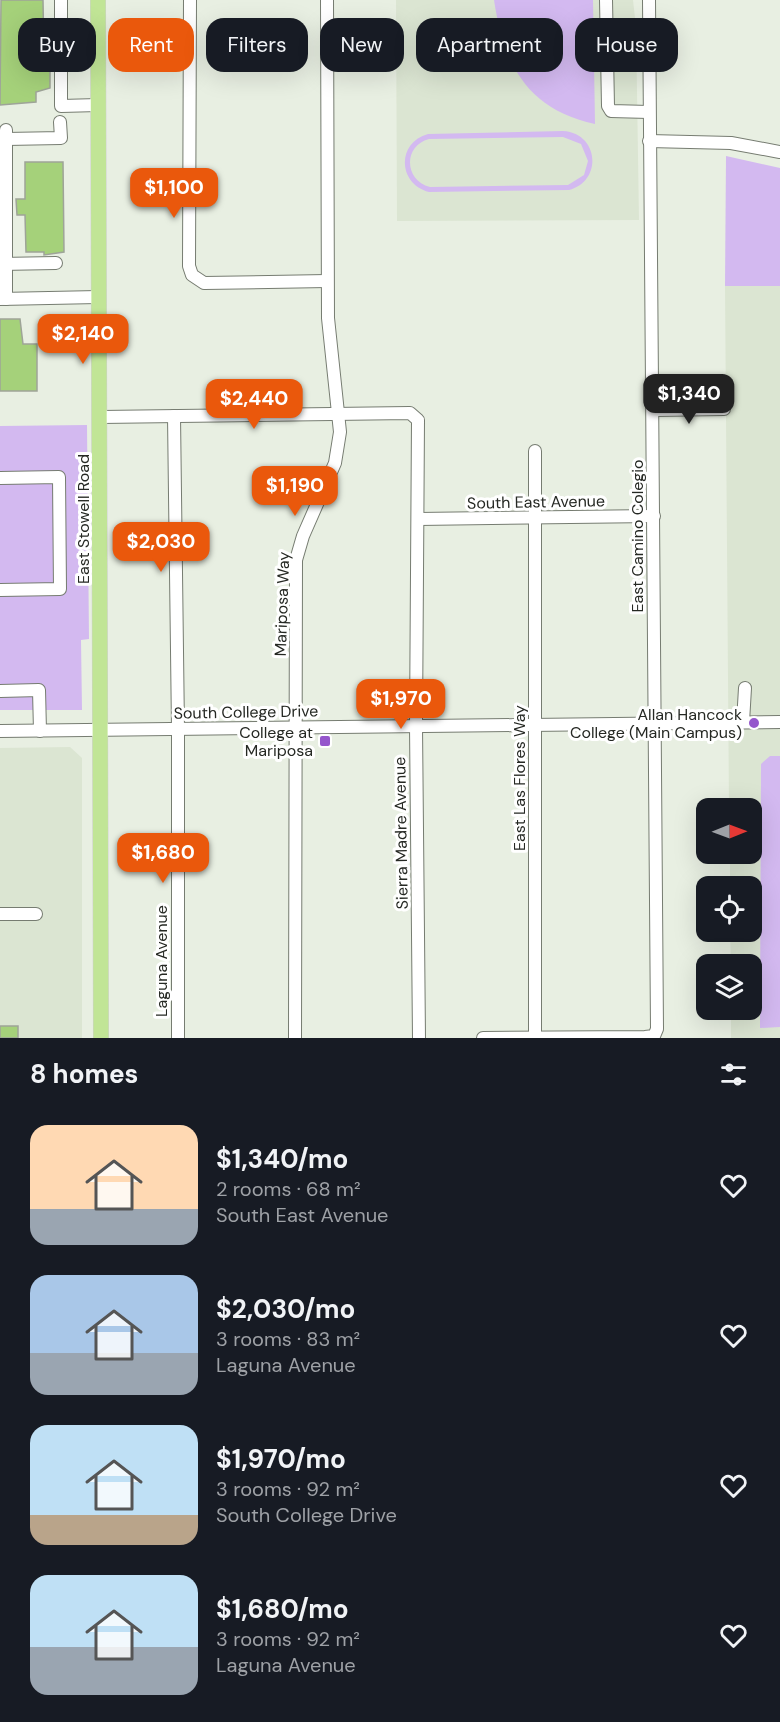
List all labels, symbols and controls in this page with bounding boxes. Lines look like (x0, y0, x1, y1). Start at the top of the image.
chip: Buy (18, 18, 96, 72)
chip: Rent (108, 18, 194, 72)
chip: Filters (206, 18, 308, 72)
chip: New (320, 18, 404, 72)
chip: Apartment (416, 18, 563, 72)
chip: House (575, 18, 678, 72)
pin: $1,100 (125, 168, 223, 219)
text: $1,100 (144, 174, 204, 200)
pin: $2,140 (34, 314, 132, 365)
text: $2,140 (52, 320, 114, 346)
pin: $1,340 (640, 374, 738, 425)
pin: $2,440 (205, 379, 303, 430)
text: $1,340 (657, 380, 721, 406)
text: $2,440 (220, 385, 288, 411)
street label: East Stowell Road (73, 454, 94, 584)
street label: East Camino Colegio (627, 460, 648, 612)
pin: $1,190 (246, 466, 344, 517)
text: $1,190 (266, 472, 324, 498)
street label: South East Avenue (467, 490, 605, 514)
pin: $2,030 (112, 522, 210, 573)
text: $2,030 (127, 528, 195, 554)
street label: Mariposa Way (270, 551, 294, 657)
pin: $1,970 (352, 679, 450, 730)
text: $1,970 (370, 685, 432, 711)
street label: South College Drive (174, 700, 318, 724)
place label: Allan Hancock College (Main Campus) (570, 704, 742, 743)
street label: East Las Flores Way (509, 705, 530, 851)
marker: Allan Hancock College (Main Campus) (747, 716, 761, 730)
place label: College at Mariposa (239, 722, 313, 761)
marker: College at Mariposa (318, 734, 332, 748)
street label: Sierra Madre Avenue (389, 757, 413, 909)
north arrow (696, 798, 762, 864)
map controls (696, 798, 762, 1020)
pin: $1,680 (114, 833, 212, 884)
text: $1,680 (131, 839, 195, 865)
button: locate (696, 876, 762, 942)
street label: Laguna Avenue (151, 905, 172, 1017)
button: layers (696, 954, 762, 1020)
text: 8 homes (30, 1057, 138, 1091)
icon: filters (717, 1058, 750, 1091)
text: $1,340/mo (216, 1142, 348, 1176)
icon: home (78, 1149, 150, 1221)
icon: heart (717, 1169, 750, 1202)
text: 2 rooms · 68 m² (216, 1176, 361, 1202)
text: South East Avenue (216, 1202, 388, 1228)
text: $2,030/mo (216, 1292, 355, 1326)
icon: home (78, 1299, 150, 1371)
icon: heart (717, 1319, 750, 1352)
text: 3 rooms · 83 m² (216, 1326, 360, 1352)
text: Laguna Avenue (216, 1352, 356, 1378)
text: $1,970/mo (216, 1442, 346, 1476)
icon: home (78, 1449, 150, 1521)
icon: heart (717, 1469, 750, 1502)
text: 3 rooms · 92 m² (216, 1476, 360, 1502)
text: South College Drive (216, 1502, 397, 1528)
text: $1,680/mo (216, 1592, 349, 1626)
icon: home (78, 1599, 150, 1671)
icon: heart (717, 1619, 750, 1652)
text: 3 rooms · 92 m² (216, 1626, 360, 1652)
text: Laguna Avenue (216, 1652, 356, 1678)

